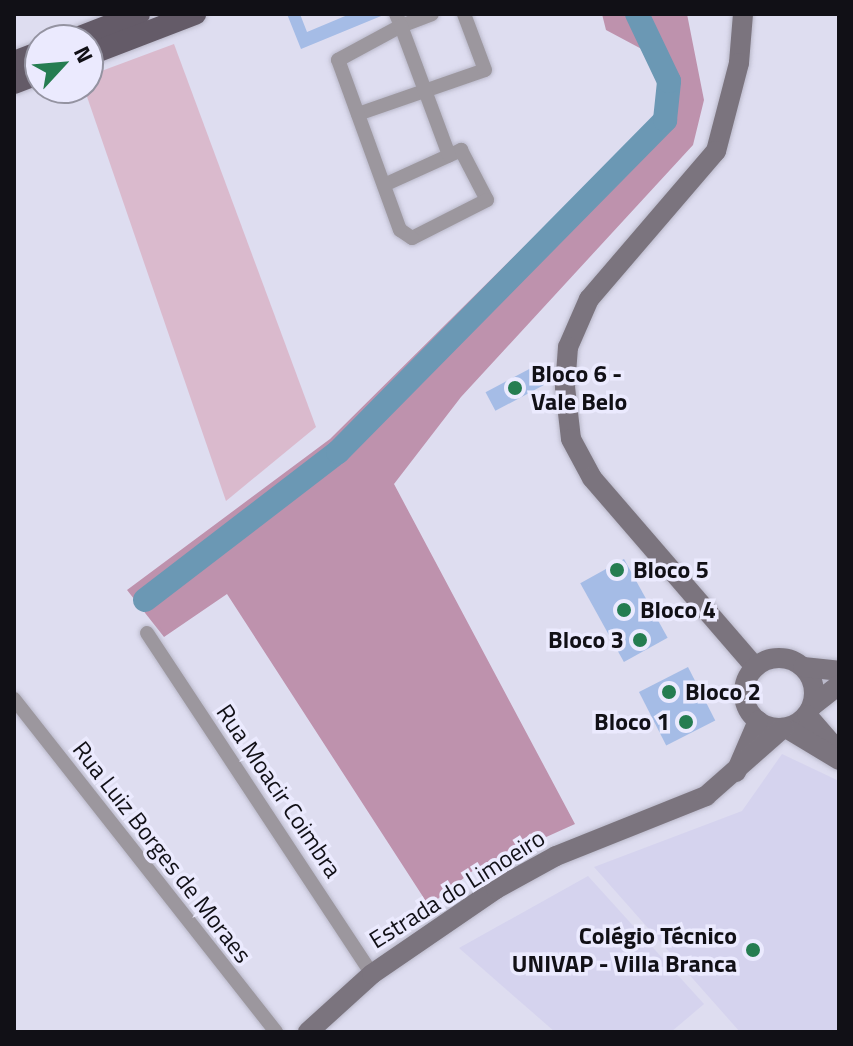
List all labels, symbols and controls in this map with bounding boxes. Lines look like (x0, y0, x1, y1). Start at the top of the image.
north arrow (24, 24, 104, 104)
text: N (65, 40, 102, 69)
place label: Bloco 6 - Vale Belo (531, 360, 627, 416)
marker: Bloco 6 - Vale Belo (506, 379, 524, 397)
place label: Bloco 5 (633, 556, 709, 584)
marker: Bloco 5 (608, 561, 626, 579)
place label: Bloco 4 (640, 596, 716, 624)
marker: Bloco 4 (615, 601, 633, 619)
place label: Bloco 3 (548, 626, 624, 654)
marker: Bloco 3 (631, 631, 649, 649)
place label: Bloco 2 (685, 678, 761, 706)
marker: Bloco 2 (660, 683, 678, 701)
street label: Rua Moacir Coimbra (210, 699, 348, 883)
place label: Bloco 1 (594, 708, 670, 736)
marker: Bloco 1 (677, 713, 695, 731)
street label: Rua Luiz Borges de Moraes (67, 735, 257, 969)
street label: Estrada do Limoeiro (364, 823, 550, 955)
place label: Colégio Técnico UNIVAP - Villa Branca (512, 922, 737, 978)
marker: Colégio Técnico UNIVAP - Villa Branca (744, 941, 762, 959)

